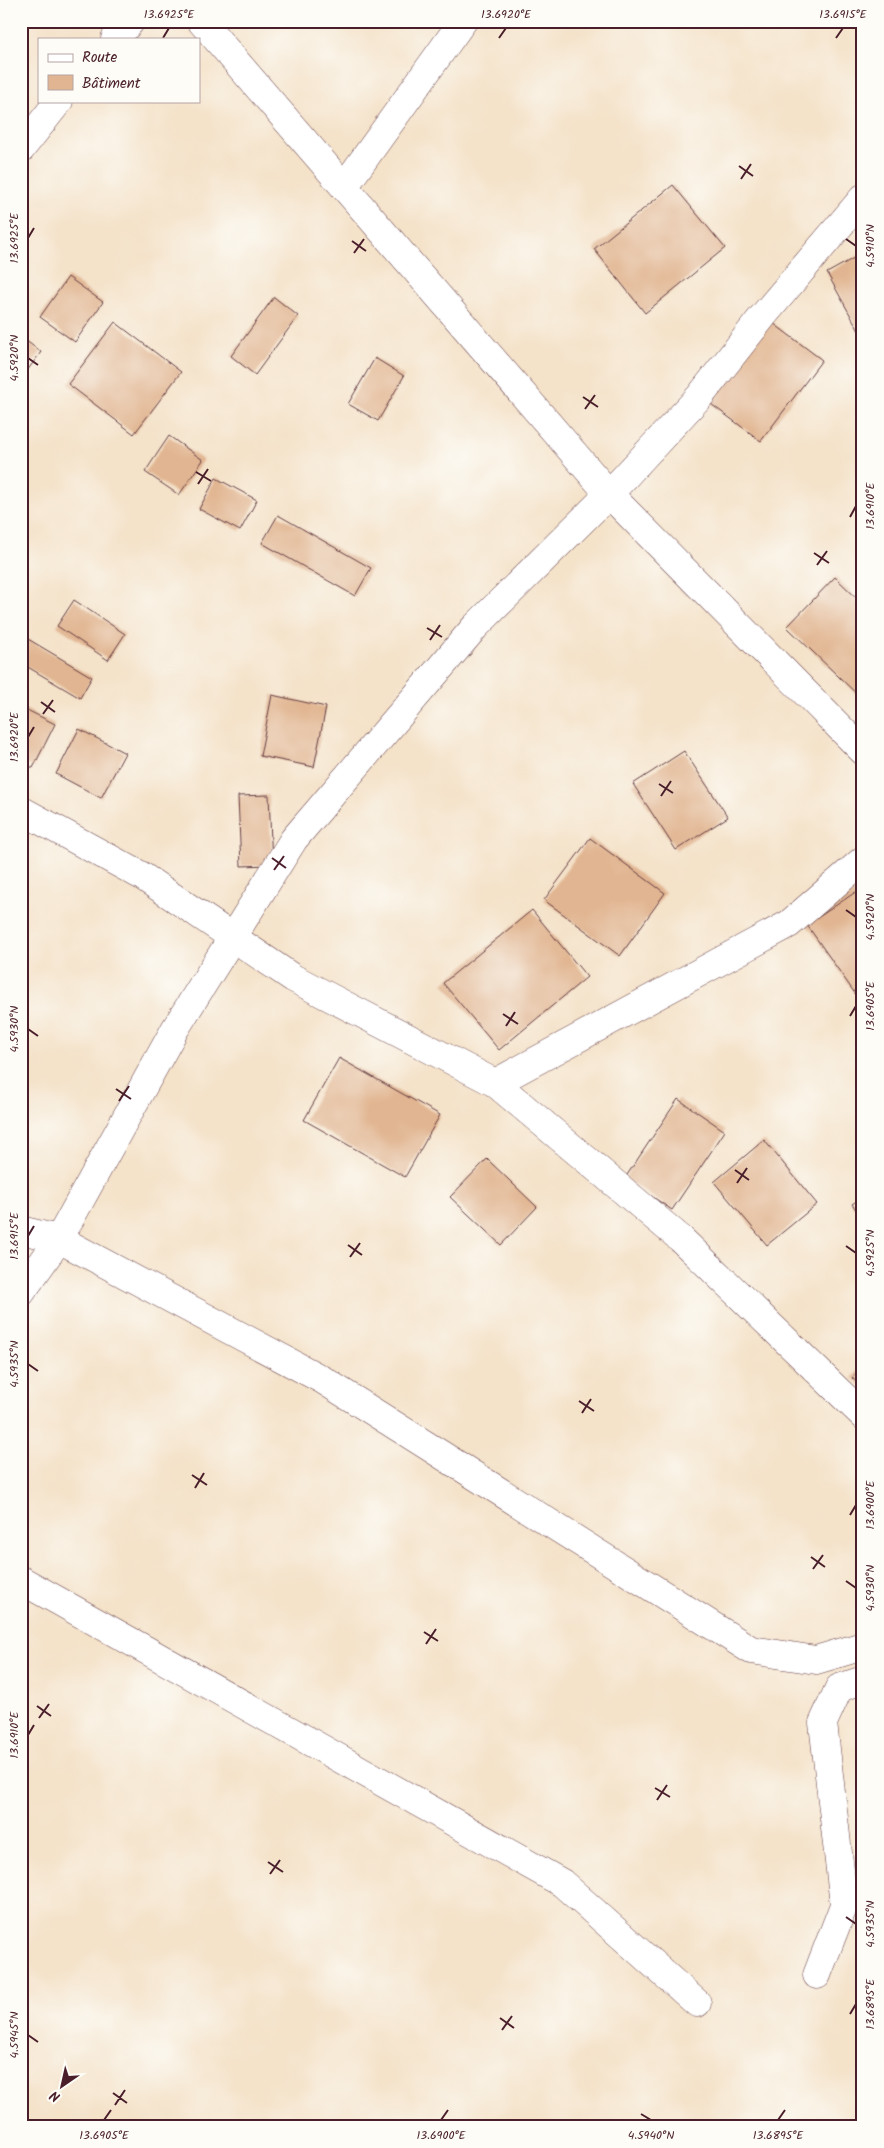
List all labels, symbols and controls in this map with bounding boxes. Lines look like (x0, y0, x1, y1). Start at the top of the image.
text: 13.6925°E (144, 5, 195, 24)
text: 13.6920°E (481, 5, 532, 24)
text: 13.6915°E (819, 5, 868, 24)
legend (38, 38, 200, 102)
text: Route (82, 46, 118, 70)
text: Bâtiment (82, 72, 141, 96)
text: 13.6925°E (5, 212, 24, 263)
text: 4.5910°N (861, 224, 880, 268)
text: 4.5920°N (5, 335, 24, 381)
text: 13.6910°E (861, 482, 880, 529)
text: 13.6920°E (5, 711, 24, 762)
text: 4.5920°N (861, 894, 880, 940)
text: 13.6905°E (861, 980, 880, 1031)
text: 4.5930°N (5, 1006, 24, 1052)
text: 13.6915°E (5, 1211, 24, 1260)
text: 4.5925°N (861, 1229, 880, 1277)
text: 4.5935°N (5, 1340, 24, 1388)
text: 13.6900°E (861, 1479, 880, 1530)
text: 4.5930°N (861, 1565, 880, 1611)
text: 13.6910°E (5, 1711, 24, 1758)
text: 4.5935°N (861, 1900, 880, 1948)
text: 13.6895°E (861, 1978, 880, 2029)
text: 4.5945°N (5, 2011, 24, 2059)
north arrow (38, 2060, 88, 2110)
text: N (45, 2084, 65, 2108)
text: 13.6905°E (79, 2126, 130, 2145)
text: 13.6900°E (416, 2126, 467, 2145)
text: 4.5940°N (628, 2126, 674, 2145)
text: 13.6895°E (753, 2126, 804, 2145)

